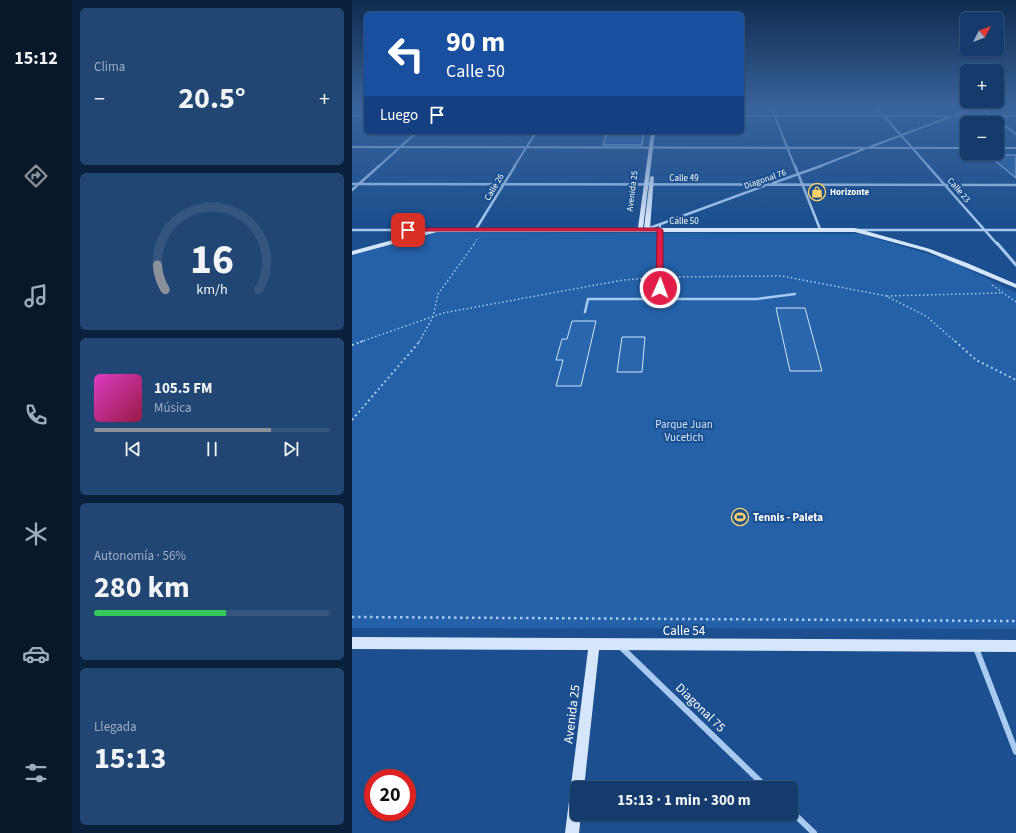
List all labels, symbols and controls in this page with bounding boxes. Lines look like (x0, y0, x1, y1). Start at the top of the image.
north arrow (960, 12, 1004, 56)
map controls (960, 12, 1004, 160)
text: 90 m (446, 22, 505, 62)
icon: left (380, 28, 432, 80)
text: 15:12 (14, 46, 58, 71)
text: Clima (94, 58, 125, 76)
text: Calle 50 (446, 59, 505, 84)
button: + (960, 64, 1004, 108)
text: 20.5° (178, 77, 246, 120)
text: − (94, 83, 105, 115)
text: + (319, 83, 330, 115)
icon: arrive (426, 104, 448, 126)
text: Luego (380, 105, 418, 126)
button: − (960, 116, 1004, 160)
icon: directions (22, 162, 50, 190)
street label: Diagonal 76 (742, 166, 789, 193)
street label: Avenida 25 (624, 169, 642, 212)
street label: Calle 26 (481, 171, 508, 203)
street label: Calle 49 (669, 172, 699, 185)
street label: Calle 23 (944, 175, 974, 206)
shop icon: Horizonte (807, 182, 827, 202)
place label: Horizonte (830, 186, 870, 199)
pin (391, 213, 425, 247)
street label: Calle 50 (669, 215, 699, 228)
icon: arrive (397, 219, 419, 241)
text: 16 (190, 229, 234, 289)
position arrow (639, 267, 681, 309)
text: km/h (196, 278, 228, 299)
icon: music (22, 282, 50, 310)
text: 105.5 FM (154, 378, 212, 399)
text: Música (154, 399, 192, 417)
icon: phone (22, 401, 50, 429)
park label: Parque Juan Vucetich (655, 417, 713, 445)
icon: previous (122, 438, 144, 460)
icon: pause (201, 438, 223, 460)
icon: next (280, 438, 302, 460)
sports icon: Tennis - Paleta (730, 507, 750, 527)
place label: Tennis - Paleta (753, 510, 823, 525)
icon: climate (22, 520, 50, 548)
text: Autonomía · 56% (94, 547, 186, 565)
text: 280 km (94, 566, 190, 609)
street label: Calle 54 (663, 622, 706, 640)
icon: car (22, 640, 50, 668)
street label: Diagonal 75 (671, 679, 729, 736)
street label: Avenida 25 (559, 684, 585, 745)
text: Llegada (94, 718, 137, 736)
text: 15:13 (94, 737, 166, 780)
icon: filters (22, 759, 50, 787)
speed limit sign: 20 (364, 769, 416, 821)
text: 15:13 · 1 min · 300 m (617, 790, 751, 811)

